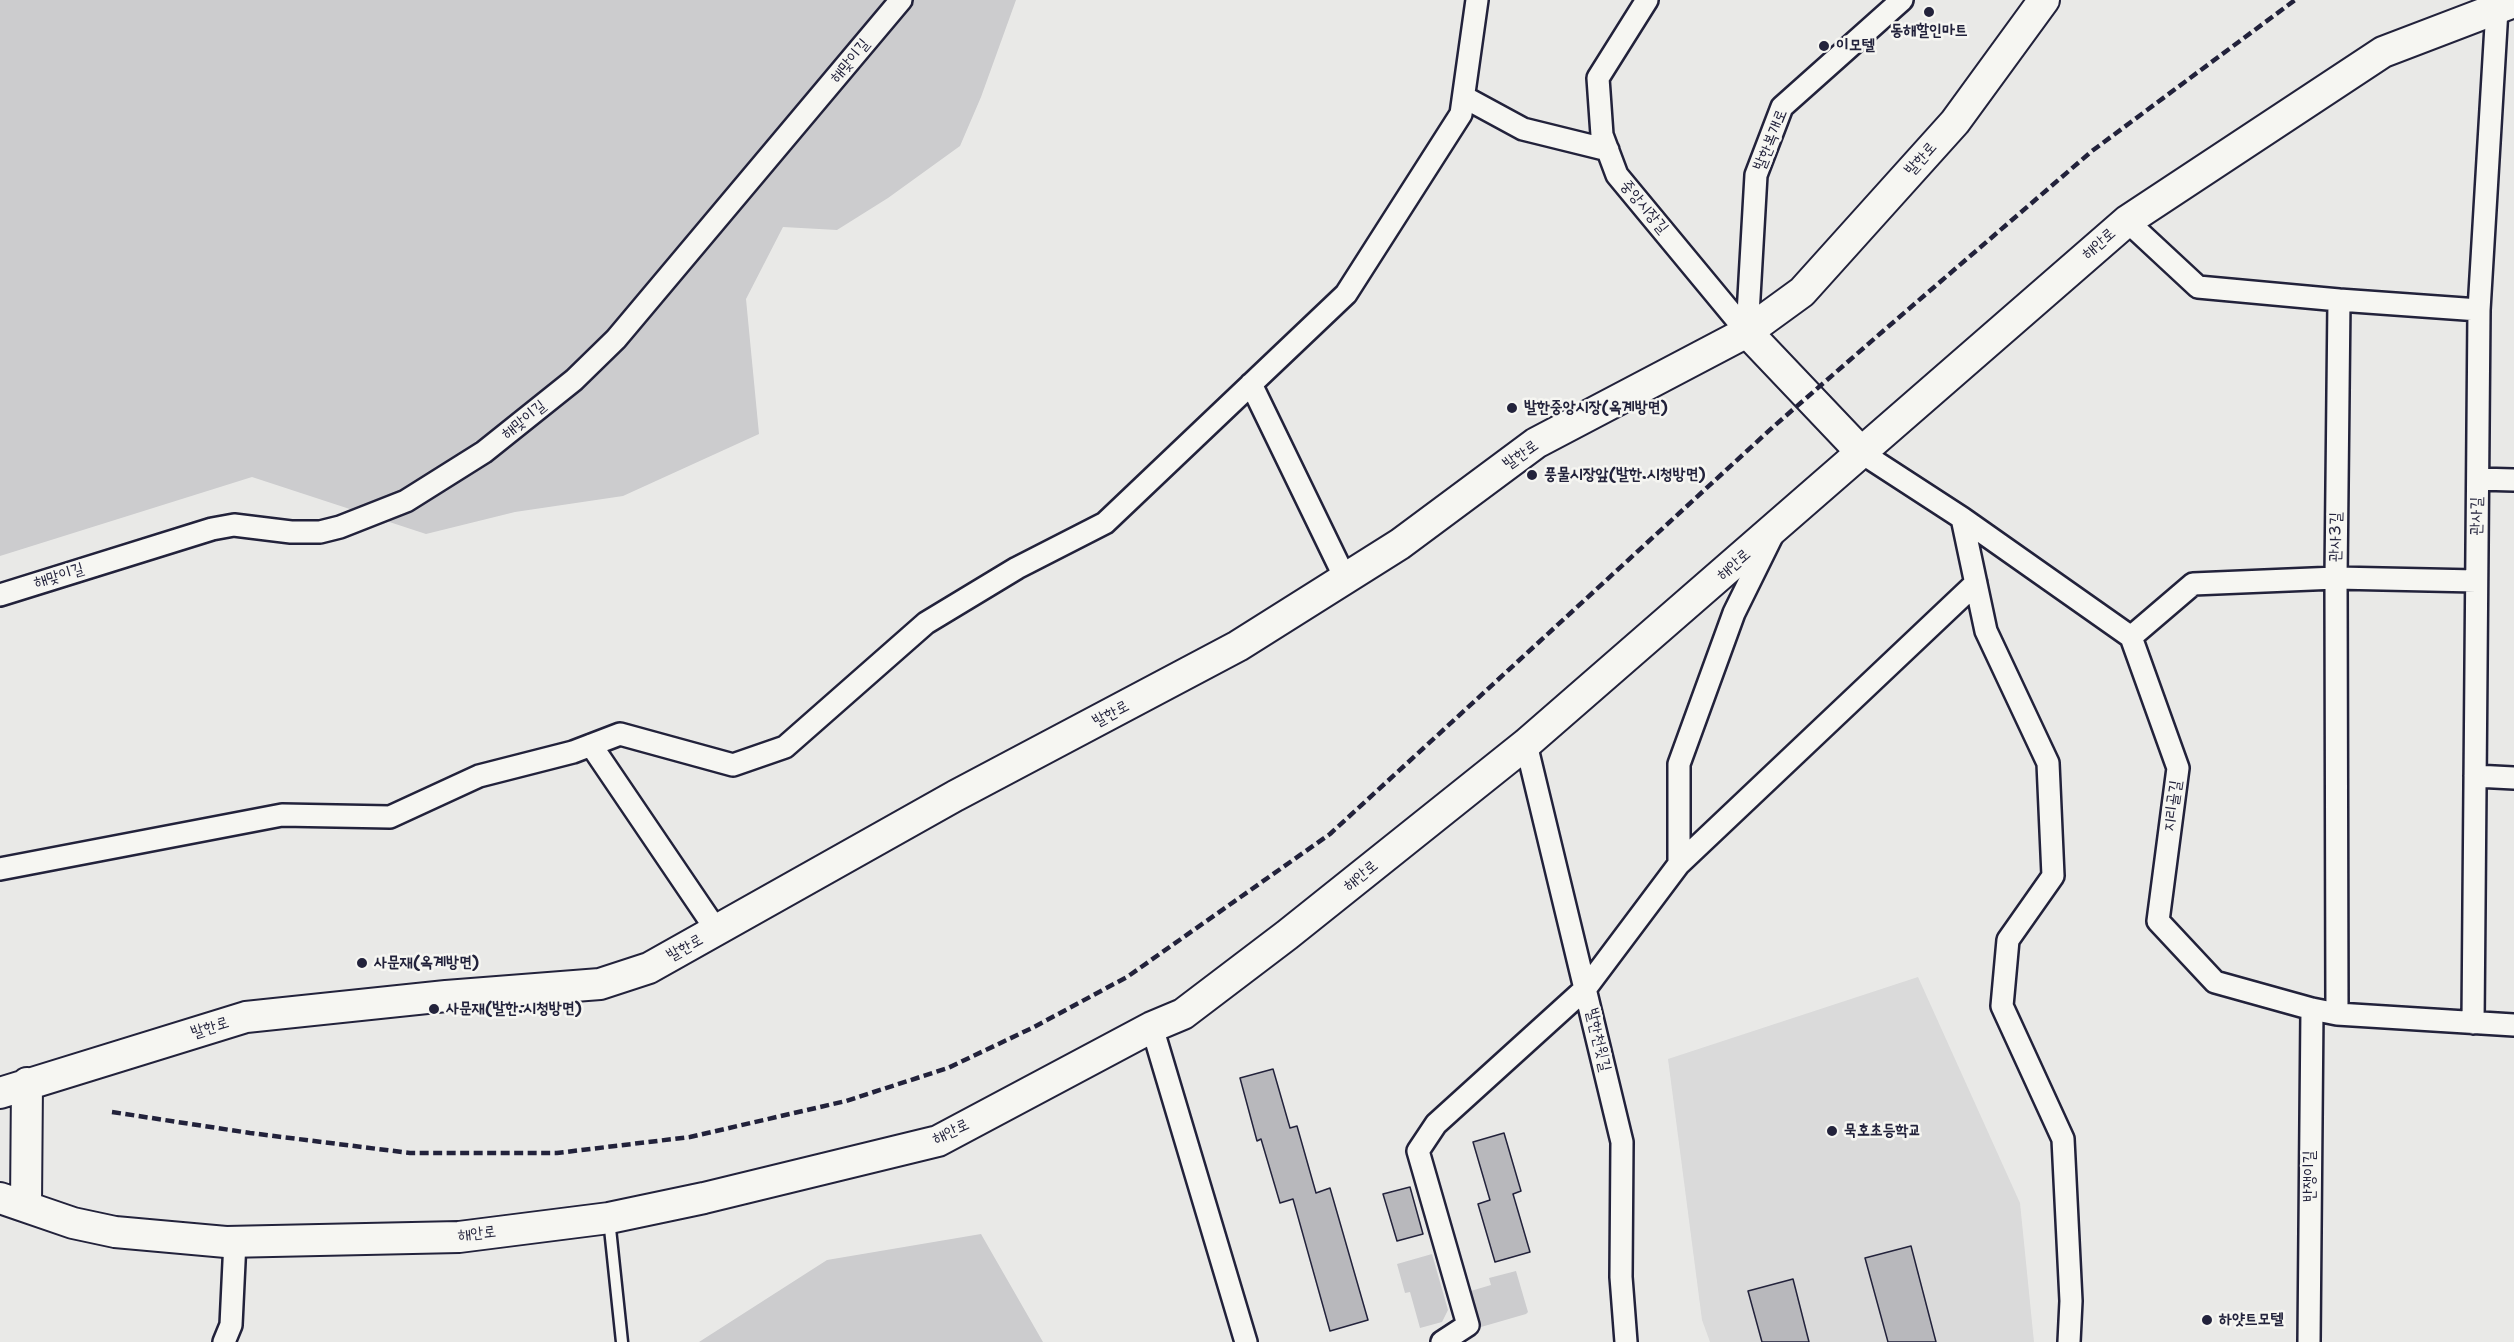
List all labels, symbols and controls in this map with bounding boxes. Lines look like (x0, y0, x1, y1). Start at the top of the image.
marker: 동해할인마트 (1922, 5, 1936, 19)
place label: 동해할인마트 (1890, 21, 1968, 41)
street label: 해맞이길 (826, 35, 874, 87)
place label: 이모텔 (1836, 36, 1875, 56)
marker: 이모텔 (1817, 39, 1831, 53)
street label: 발한복개로 (1750, 107, 1792, 173)
street label: 발한로 (1901, 138, 1941, 180)
street label: 중앙시장길 (1616, 176, 1672, 238)
street label: 해안로 (2078, 224, 2120, 264)
street label: 해맞이길 (498, 396, 550, 444)
place label: 발한중앙시장(옥계방면) (1524, 398, 1668, 418)
marker: 발한중앙시장(옥계방면) (1505, 401, 1519, 415)
street label: 발한로 (1500, 436, 1542, 474)
place label: 풍물시장앞(발한.시청방면) (1544, 465, 1706, 485)
marker: 풍물시장앞(발한.시청방면) (1525, 468, 1539, 482)
street label: 관사길 (2467, 497, 2487, 535)
street label: 관사3길 (2326, 512, 2346, 562)
street label: 해안로 (1713, 545, 1755, 585)
street label: 해맞이길 (32, 559, 86, 593)
street label: 발한로 (1089, 696, 1133, 732)
street label: 지리골길 (2160, 779, 2186, 833)
street label: 해안로 (1340, 856, 1382, 896)
street label: 발한로 (663, 930, 707, 966)
place label: 사문재(옥계방면) (374, 953, 479, 973)
marker: 사문재(옥계방면) (355, 956, 369, 970)
place label: 사문재(발한.시청방면) (446, 999, 582, 1019)
marker: 사문재(발한.시청방면) (427, 1002, 441, 1016)
street label: 발한천윗길 (1581, 1006, 1615, 1074)
street label: 발한로 (189, 1013, 231, 1043)
street label: 해안로 (929, 1115, 973, 1149)
place label: 묵호초등학교 (1844, 1121, 1921, 1141)
marker: 묵호초등학교 (1825, 1124, 1839, 1138)
street label: 반쟁이길 (2300, 1150, 2320, 1202)
street label: 해안로 (457, 1222, 497, 1246)
place label: 하얏트모텔 (2219, 1310, 2283, 1330)
marker: 하얏트모텔 (2200, 1313, 2214, 1327)

